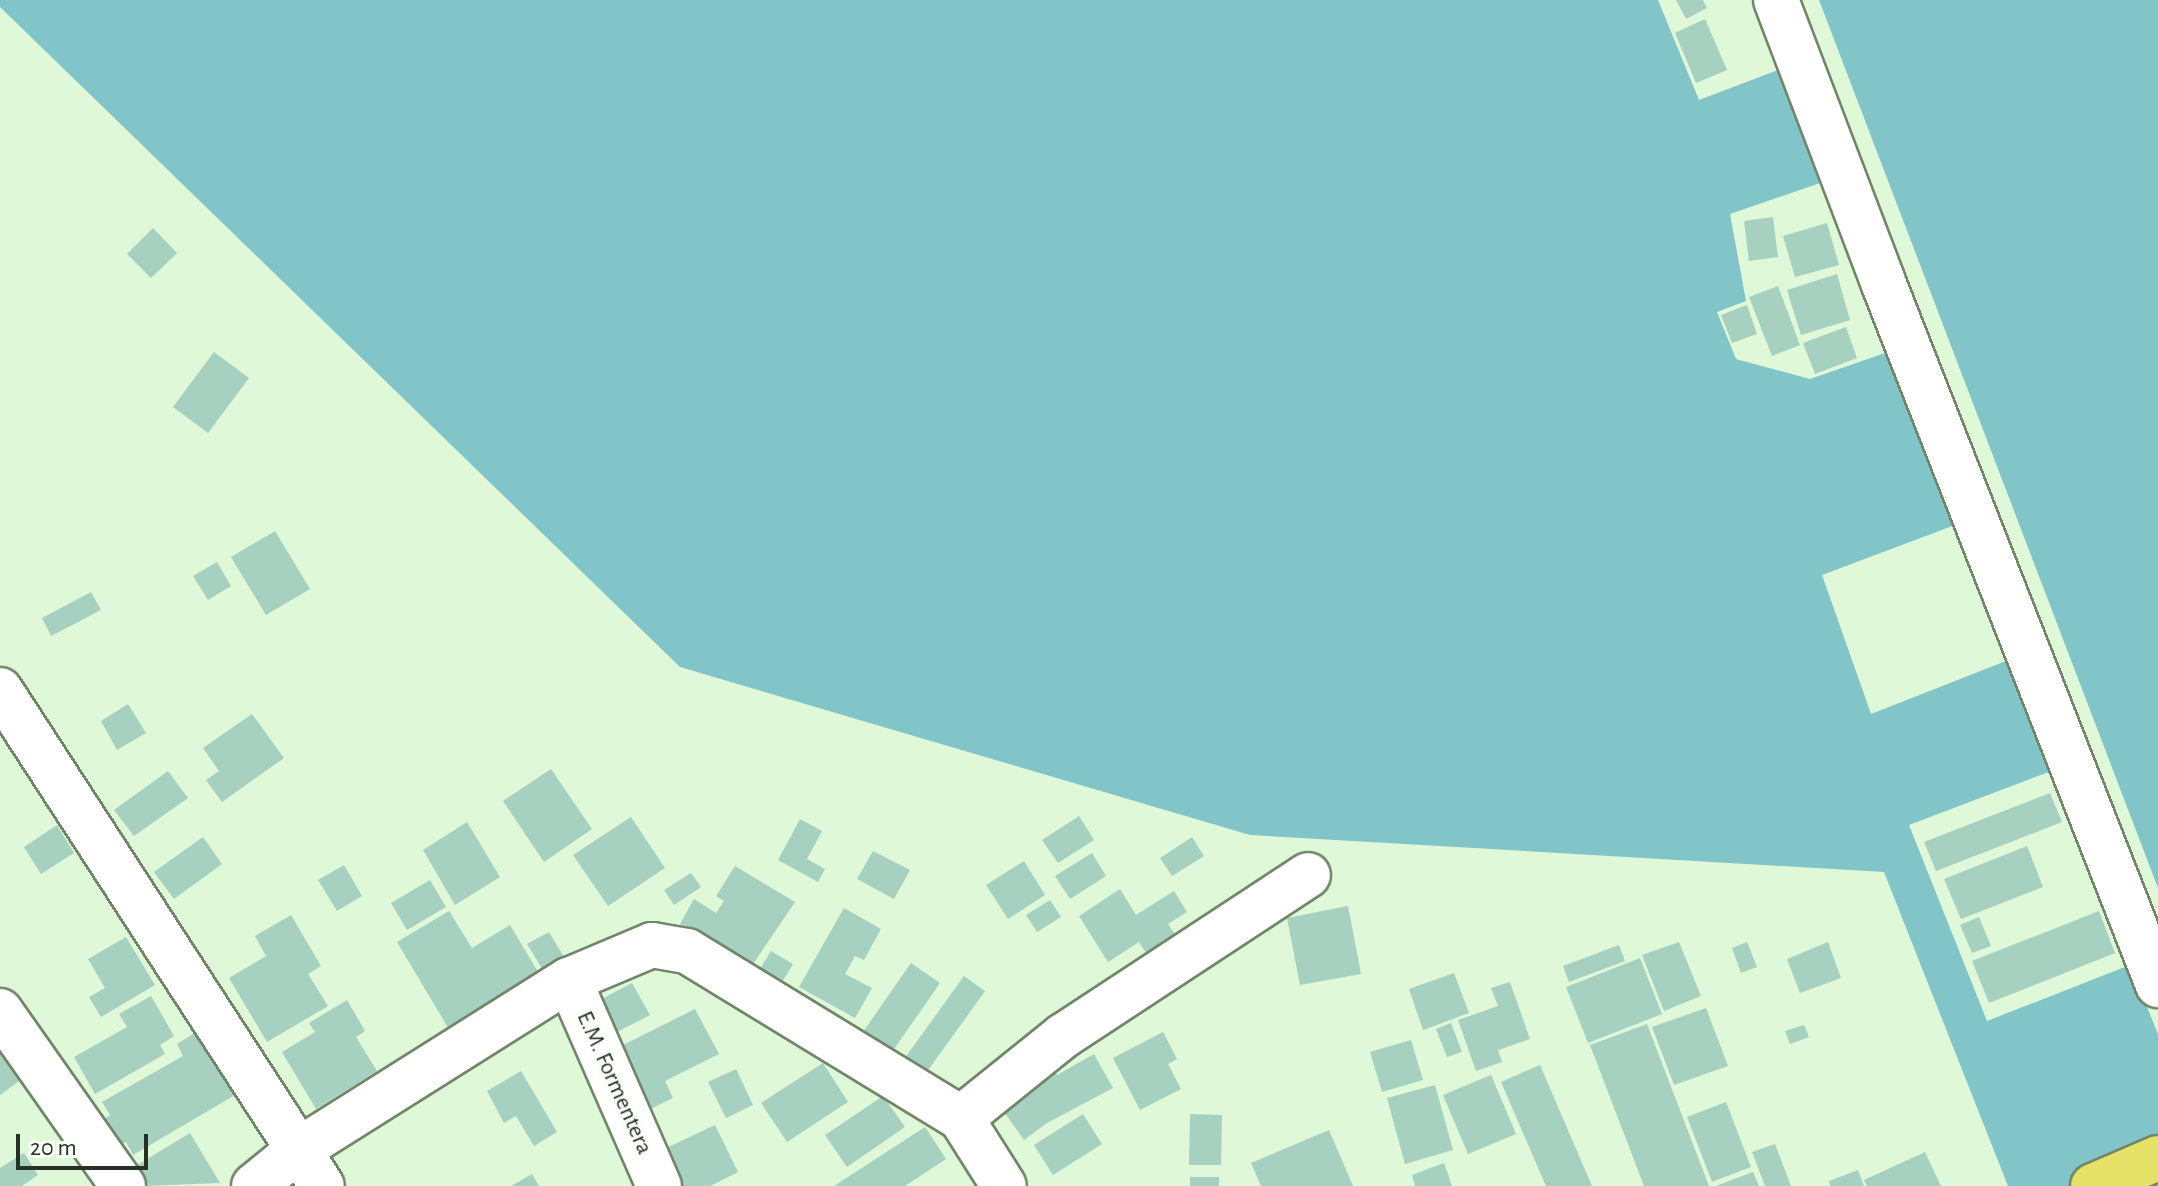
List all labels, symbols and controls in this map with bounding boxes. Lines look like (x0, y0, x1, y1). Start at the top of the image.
street label: E.M. Formentera (570, 1007, 658, 1159)
scale bar (20, 1118, 152, 1168)
text: 20 m (30, 1136, 77, 1160)

